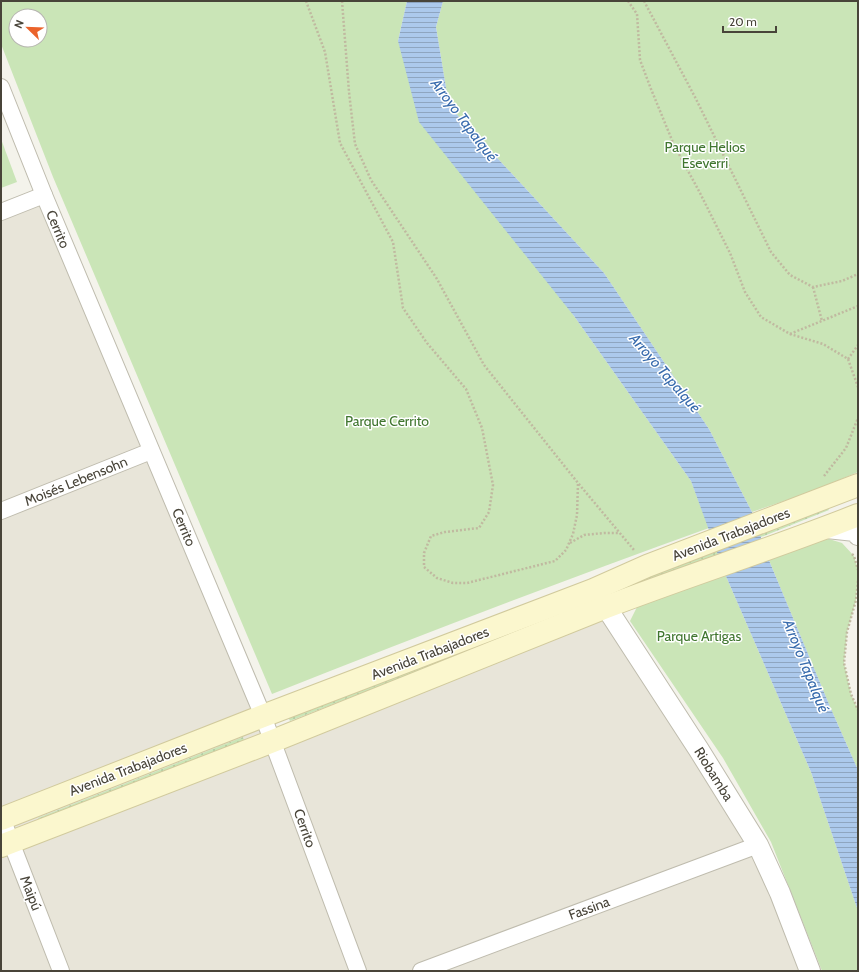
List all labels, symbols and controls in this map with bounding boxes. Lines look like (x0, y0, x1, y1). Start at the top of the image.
north arrow (8, 8, 48, 48)
scale bar (723, 8, 776, 34)
text: 20 m (729, 14, 757, 29)
text: N (11, 18, 27, 30)
water label: Arroyo Tapalqué (426, 74, 501, 165)
park label: Parque Helios Eseverri (665, 138, 746, 172)
street label: Cerrito (42, 207, 74, 251)
water label: Arroyo Tapalqué (625, 329, 704, 416)
park label: Parque Cerrito (345, 412, 429, 430)
street label: Moisés Lebensohn (22, 452, 130, 510)
street label: Avenida Trabajadores (670, 503, 793, 565)
street label: Cerrito (168, 505, 200, 549)
water label: Arroyo Tapalqué (779, 616, 833, 715)
street label: Avenida Trabajadores (369, 622, 492, 684)
park label: Parque Artigas (657, 627, 741, 645)
street label: Avenida Trabajadores (67, 738, 190, 800)
street label: Riobamba (690, 744, 738, 805)
street label: Cerrito (290, 806, 320, 850)
street label: Maipú (16, 873, 46, 913)
street label: Fassina (566, 892, 612, 924)

